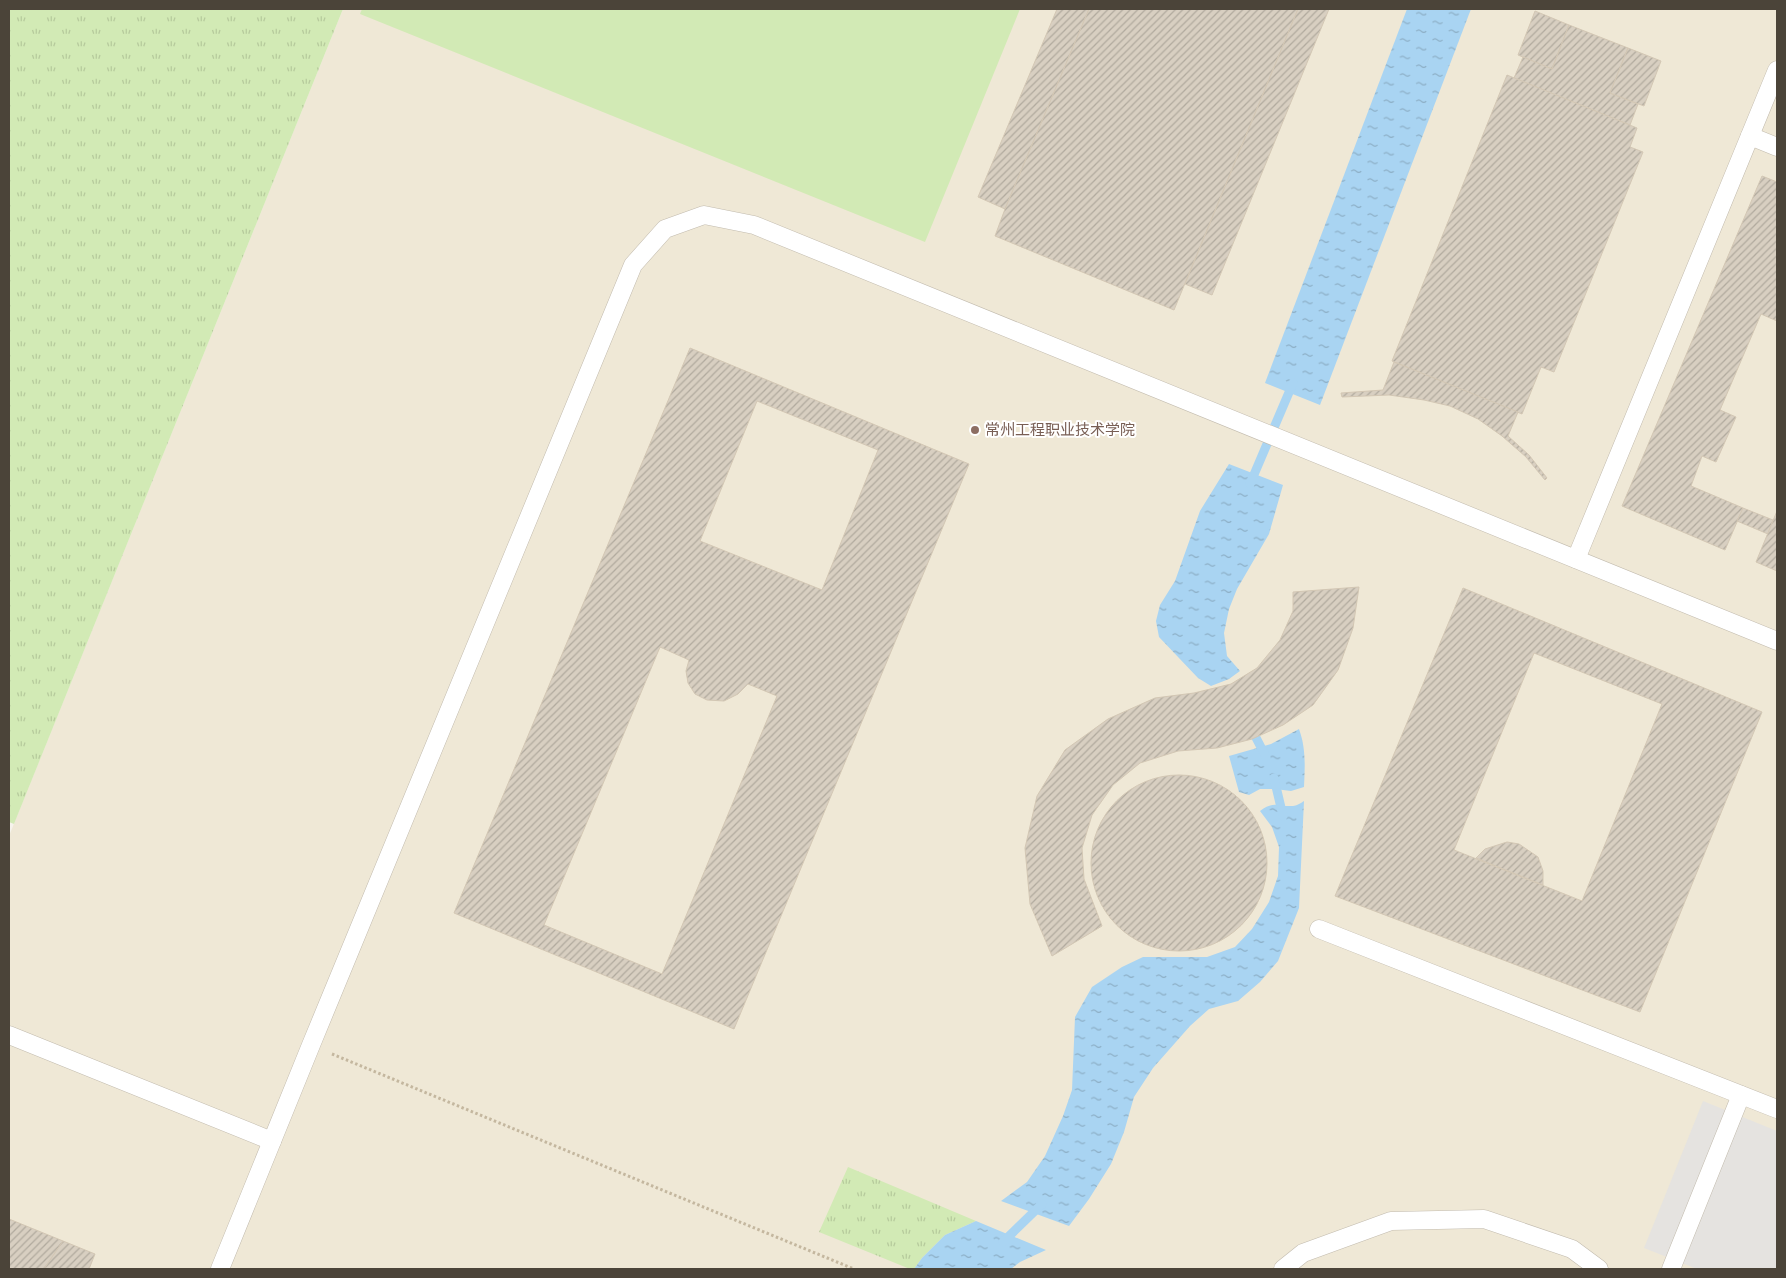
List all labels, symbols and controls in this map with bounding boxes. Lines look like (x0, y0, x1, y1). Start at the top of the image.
place label: 常州工程职业技术学院 (985, 420, 1135, 438)
marker: 常州工程职业技术学院 (969, 424, 981, 436)

